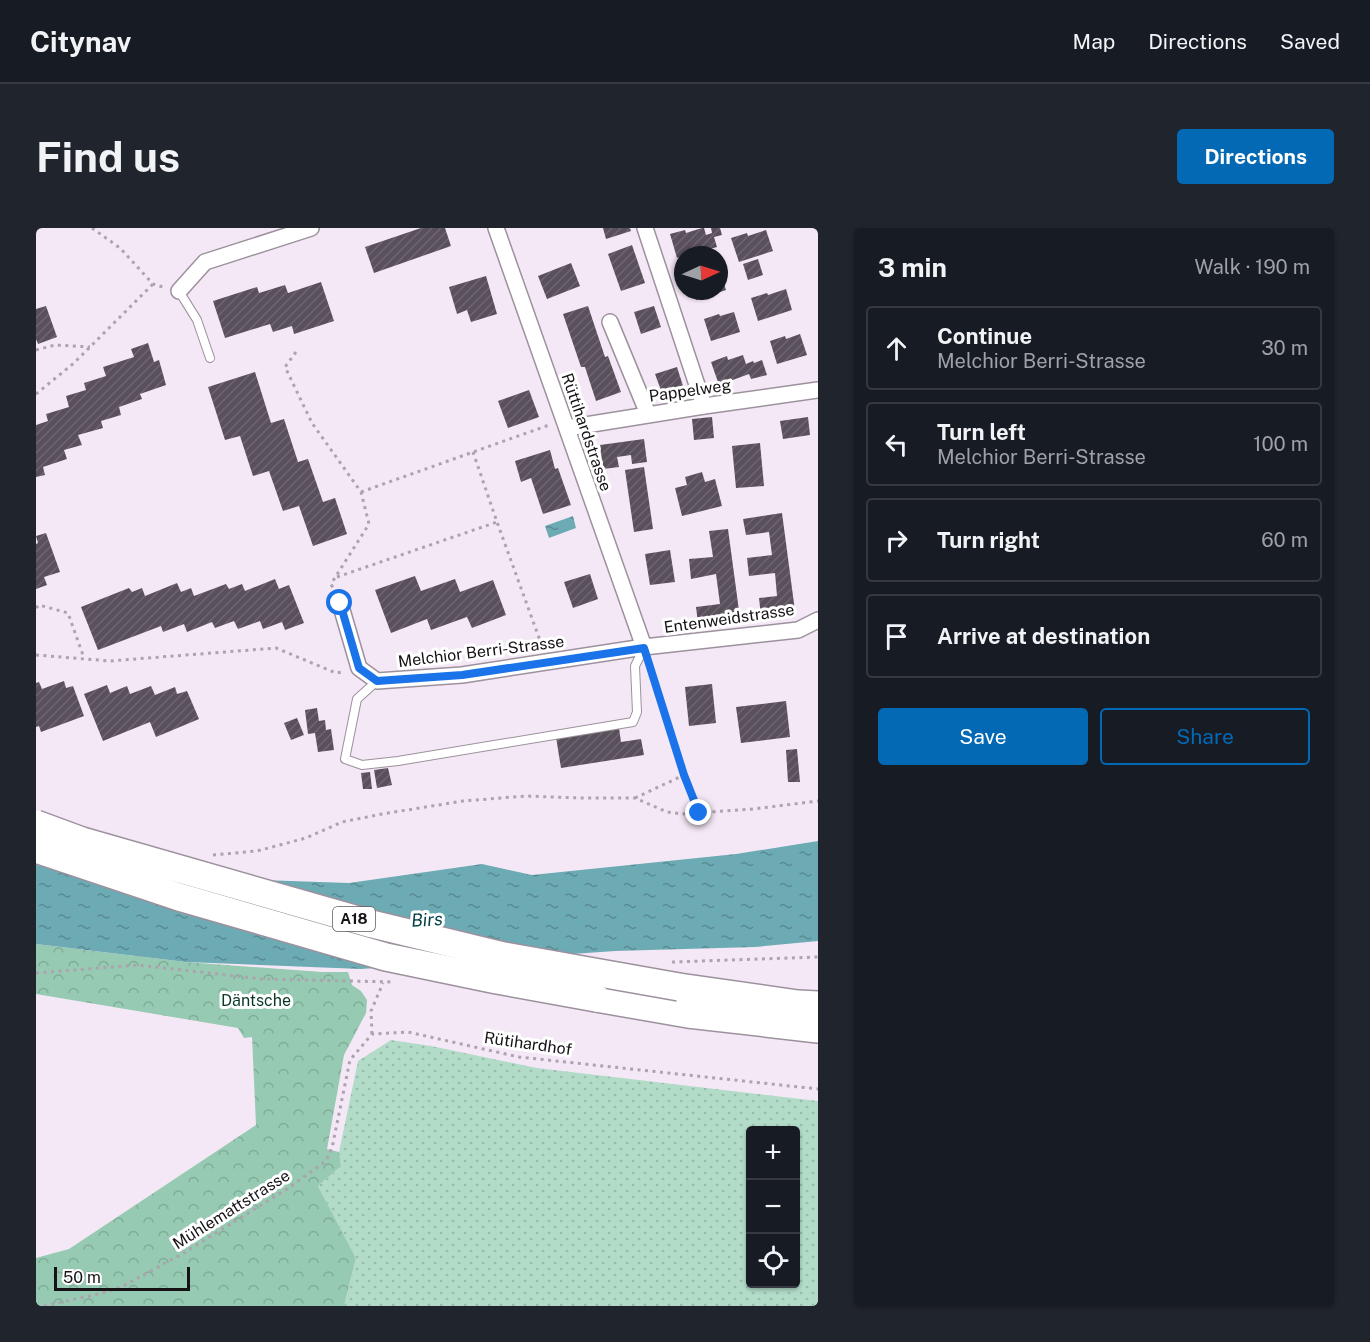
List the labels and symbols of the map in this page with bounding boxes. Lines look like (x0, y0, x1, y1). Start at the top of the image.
north arrow (674, 246, 728, 300)
street label: Rüttihardstrasse (557, 371, 616, 494)
street label: Pappelweg (648, 375, 732, 406)
route start (326, 589, 352, 615)
street label: Entenweidstrasse (663, 600, 796, 637)
street label: Melchior Berri-Strasse (397, 632, 565, 671)
route end (685, 799, 711, 825)
road number: A18 (333, 907, 375, 931)
water label: Birs (411, 908, 444, 931)
park label: Däntsche (221, 991, 291, 1010)
street label: Rütihardhof (483, 1028, 573, 1059)
street label: Mühlemattstrasse (169, 1166, 293, 1253)
scale bar (54, 1264, 190, 1292)

